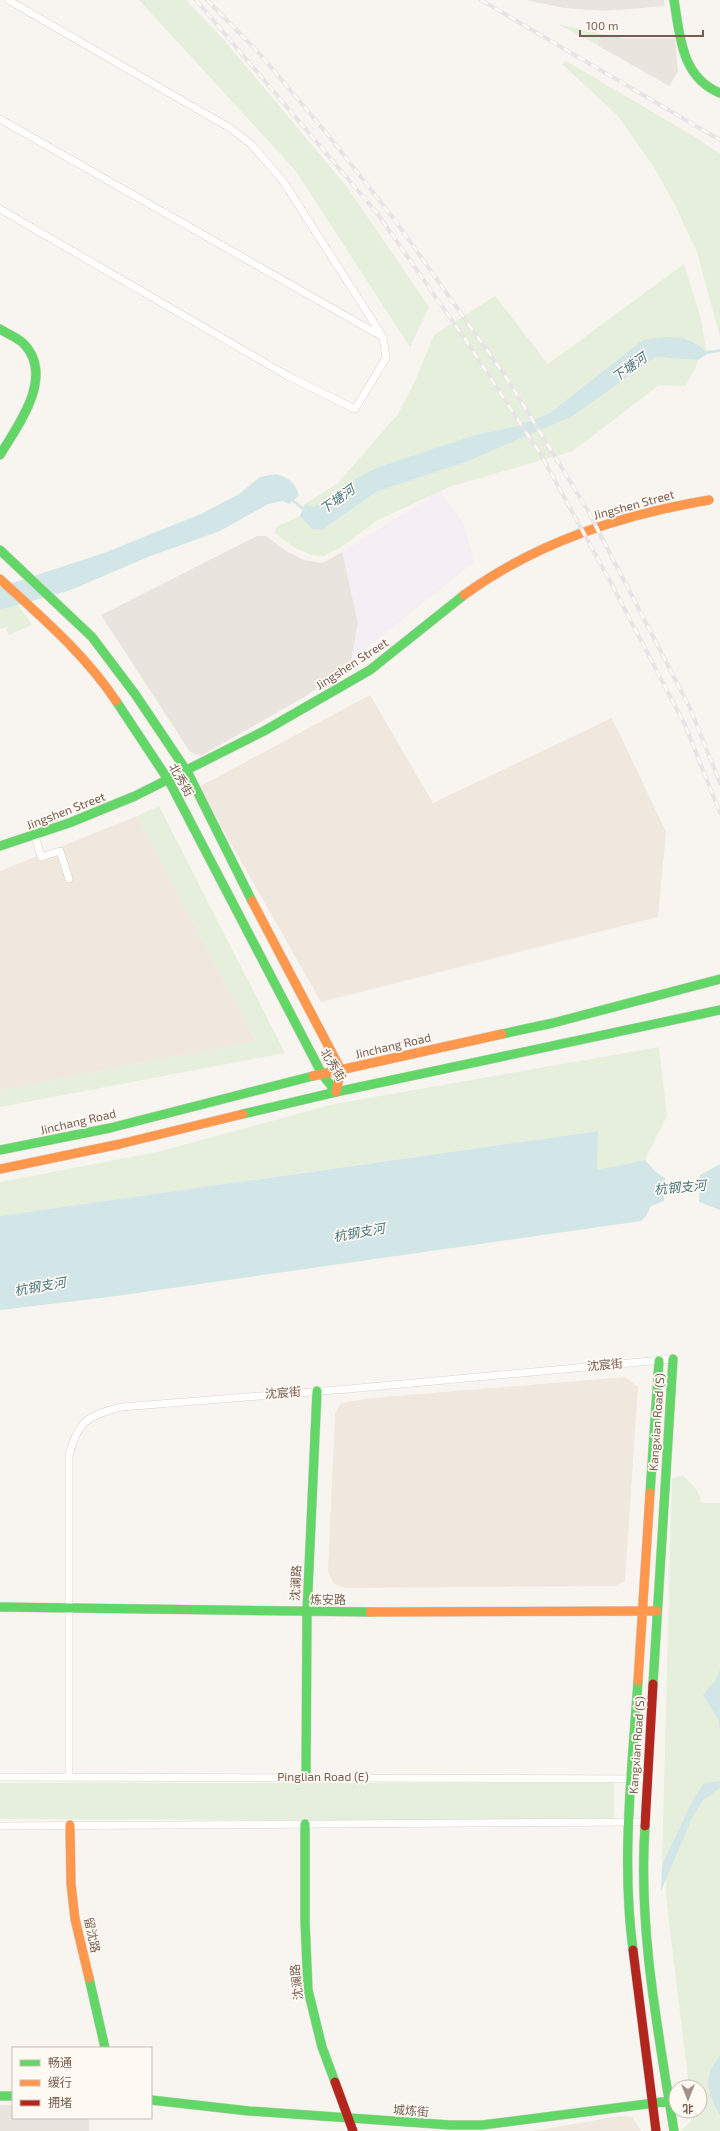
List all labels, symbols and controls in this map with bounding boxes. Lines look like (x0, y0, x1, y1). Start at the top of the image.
scale bar (580, 12, 703, 38)
text: 100 m (586, 18, 618, 32)
water label: 下塘河 (609, 347, 652, 385)
water label: 下塘河 (316, 480, 360, 517)
street label: Jingshen Street (592, 486, 676, 522)
street label: Jingshen Street (313, 634, 391, 692)
street label: 北秀街 (167, 760, 197, 799)
street label: Jingshen Street (24, 788, 107, 832)
street label: Jinchang Road (353, 1029, 432, 1061)
street label: 北秀街 (318, 1045, 349, 1083)
street label: Jinchang Road (38, 1105, 117, 1137)
water label: 杭钢支河 (653, 1177, 710, 1197)
water label: 杭钢支河 (332, 1219, 389, 1244)
water label: 杭钢支河 (13, 1273, 70, 1298)
street label: 沈宸街 (586, 1355, 623, 1373)
street label: Kangxian Road (S) (646, 1373, 666, 1471)
street label: 沈宸街 (264, 1384, 301, 1400)
street label: 沈澜路 (287, 1565, 303, 1601)
street label: 炼安路 (310, 1592, 346, 1606)
street label: Kangxian Road (S) (626, 1696, 646, 1794)
street label: Pinglian Road (E) (277, 1769, 369, 1783)
street label: 留沈路 (82, 1916, 104, 1954)
street label: 沈澜路 (287, 1963, 305, 2001)
legend (12, 2047, 152, 2119)
text: 畅通 (48, 2055, 72, 2069)
text: 缓行 (48, 2075, 72, 2089)
north arrow (668, 2079, 708, 2119)
text: 拥堵 (48, 2095, 72, 2109)
street label: 城炼街 (393, 2102, 430, 2118)
text: 北 (683, 2103, 694, 2116)

